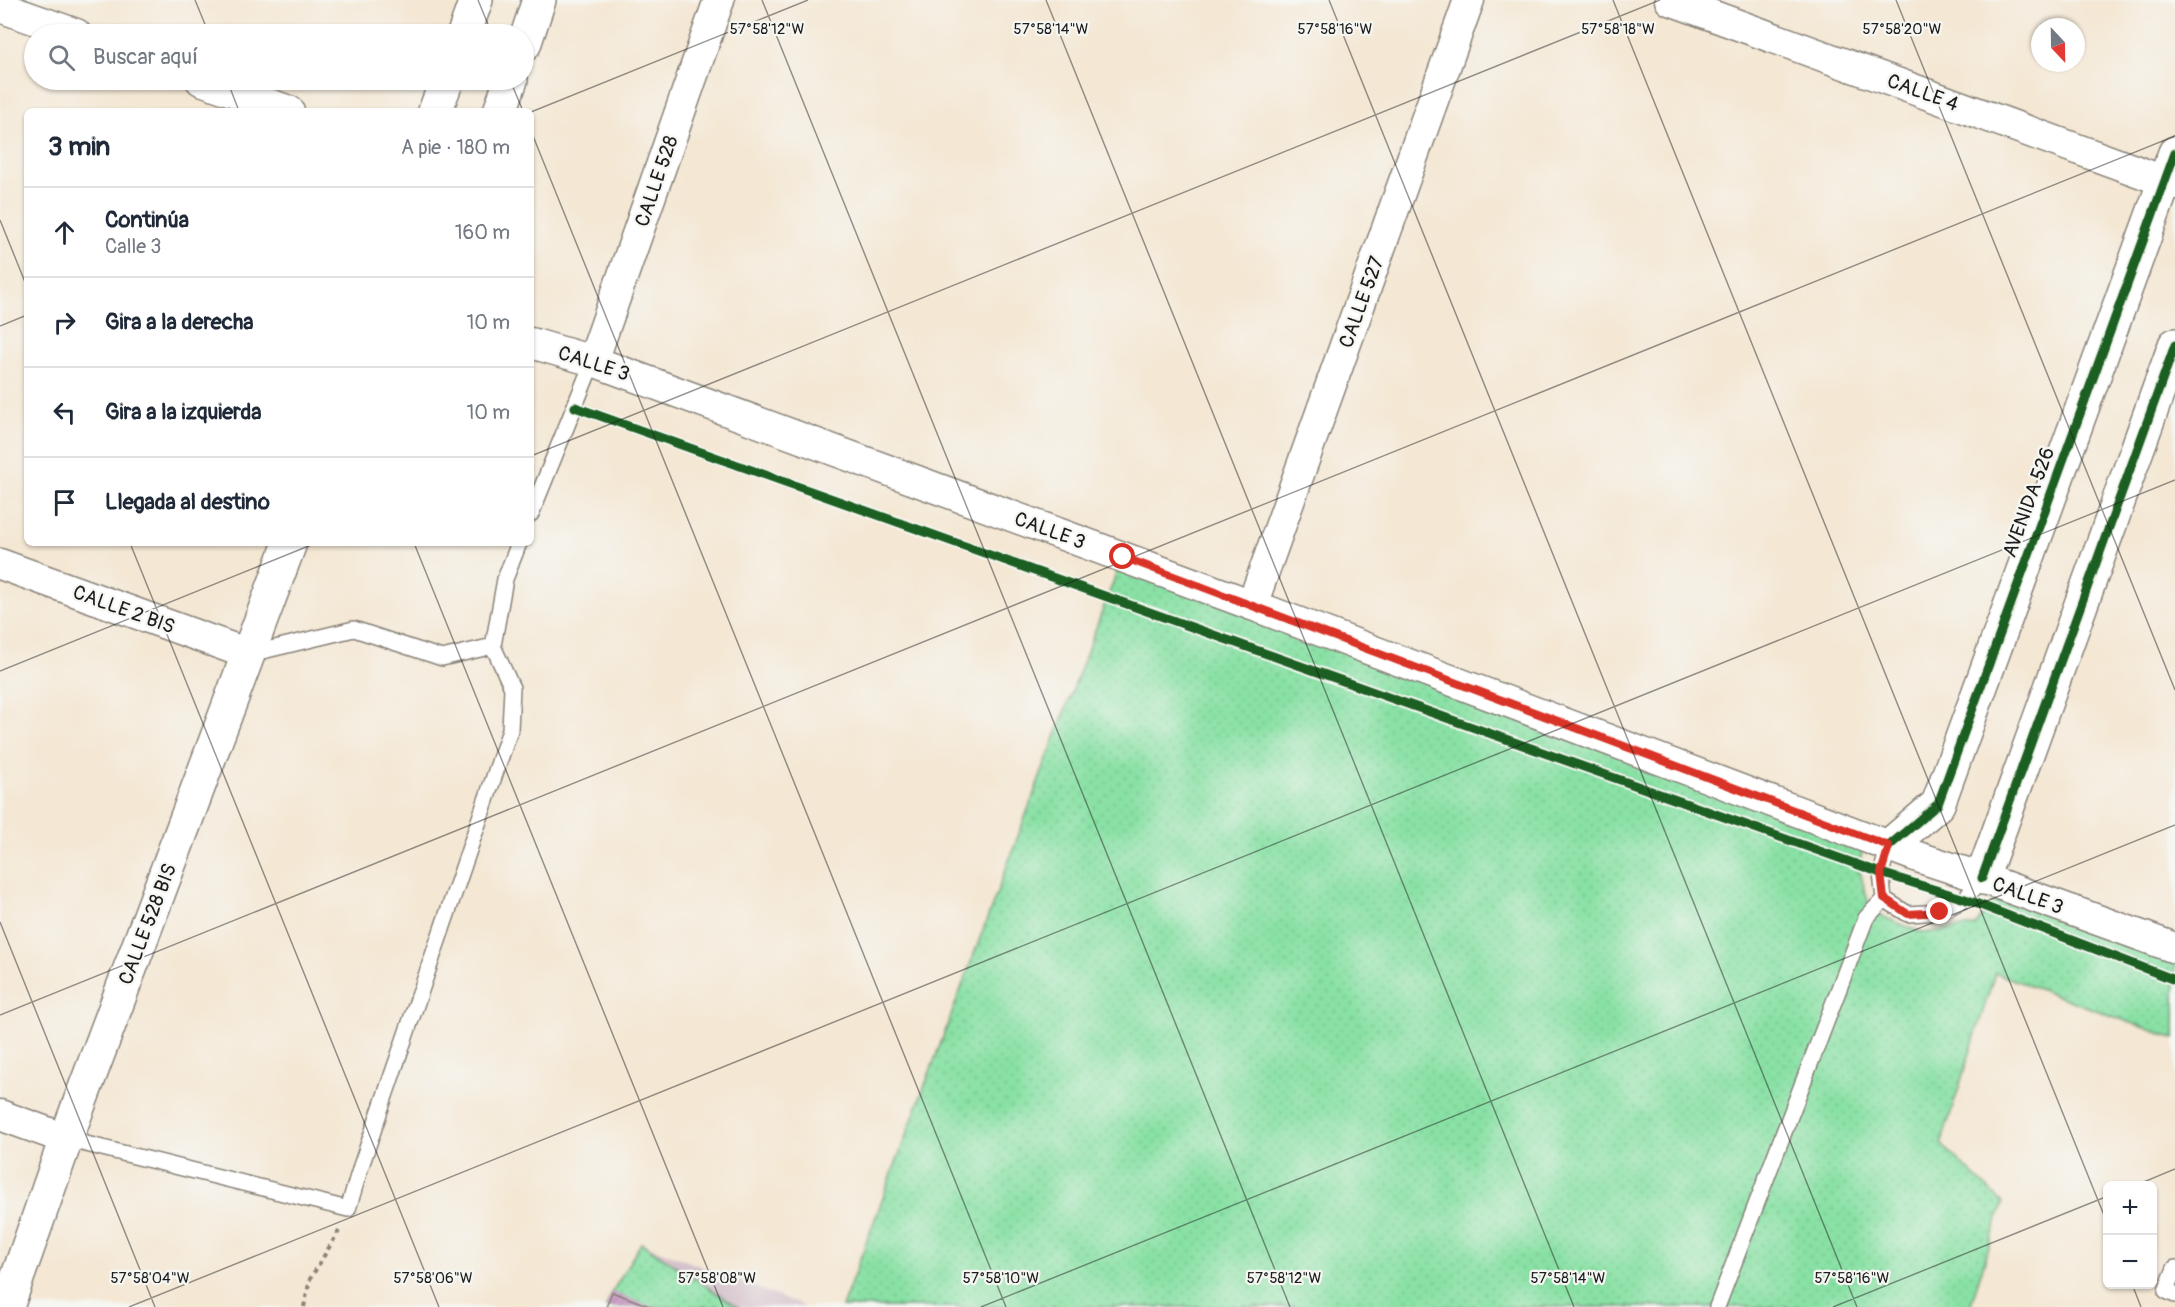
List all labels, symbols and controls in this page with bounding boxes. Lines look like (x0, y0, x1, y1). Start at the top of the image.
north arrow (2031, 18, 2085, 72)
text: 57°58'12"W (730, 20, 804, 39)
text: 57°58'14"W (1014, 20, 1089, 39)
text: 57°58'16"W (1298, 20, 1373, 39)
text: 57°58'18"W (1581, 20, 1655, 39)
text: 57°58'20"W (1863, 20, 1942, 39)
search box (24, 24, 534, 90)
icon: search (45, 41, 78, 74)
text: Buscar aquí (93, 43, 198, 71)
street label: CALLE 4 (1884, 68, 1962, 117)
text: 3 min (48, 131, 110, 163)
street label: CALLE 528 (629, 132, 684, 230)
text: A pie · 180 m (401, 135, 510, 160)
text: Continúa (105, 206, 189, 234)
icon: ahead (48, 216, 81, 249)
text: 160 m (455, 220, 510, 245)
text: Calle 3 (105, 234, 162, 259)
street label: CALLE 527 (1333, 253, 1390, 351)
icon: right (48, 306, 81, 339)
text: Gira a la derecha (105, 308, 253, 336)
text: 10 m (466, 310, 510, 335)
street label: CALLE 3 (555, 340, 633, 387)
icon: left (48, 396, 81, 429)
text: Gira a la izquierda (105, 398, 262, 426)
text: 10 m (466, 400, 510, 425)
street label: AVENIDA 526 (1997, 443, 2060, 561)
icon: arrive (48, 486, 81, 519)
text: Llegada al destino (105, 488, 270, 516)
street label: CALLE 3 (1011, 506, 1089, 555)
route start (1109, 543, 1135, 569)
street label: CALLE 2 BIS (69, 579, 178, 639)
street label: CALLE 528 BIS (113, 860, 182, 988)
street label: CALLE 3 (1989, 871, 2067, 920)
route end (1926, 898, 1952, 924)
map controls (2103, 1181, 2157, 1289)
button: + (2103, 1181, 2157, 1235)
button: − (2103, 1235, 2157, 1289)
text: 57°58'04"W (110, 1269, 190, 1288)
text: 57°58'06"W (393, 1269, 473, 1288)
text: 57°58'08"W (678, 1269, 756, 1288)
text: 57°58'10"W (963, 1269, 1039, 1288)
text: 57°58'12"W (1247, 1269, 1321, 1288)
text: 57°58'14"W (1531, 1269, 1606, 1288)
text: 57°58'16"W (1815, 1269, 1890, 1288)

